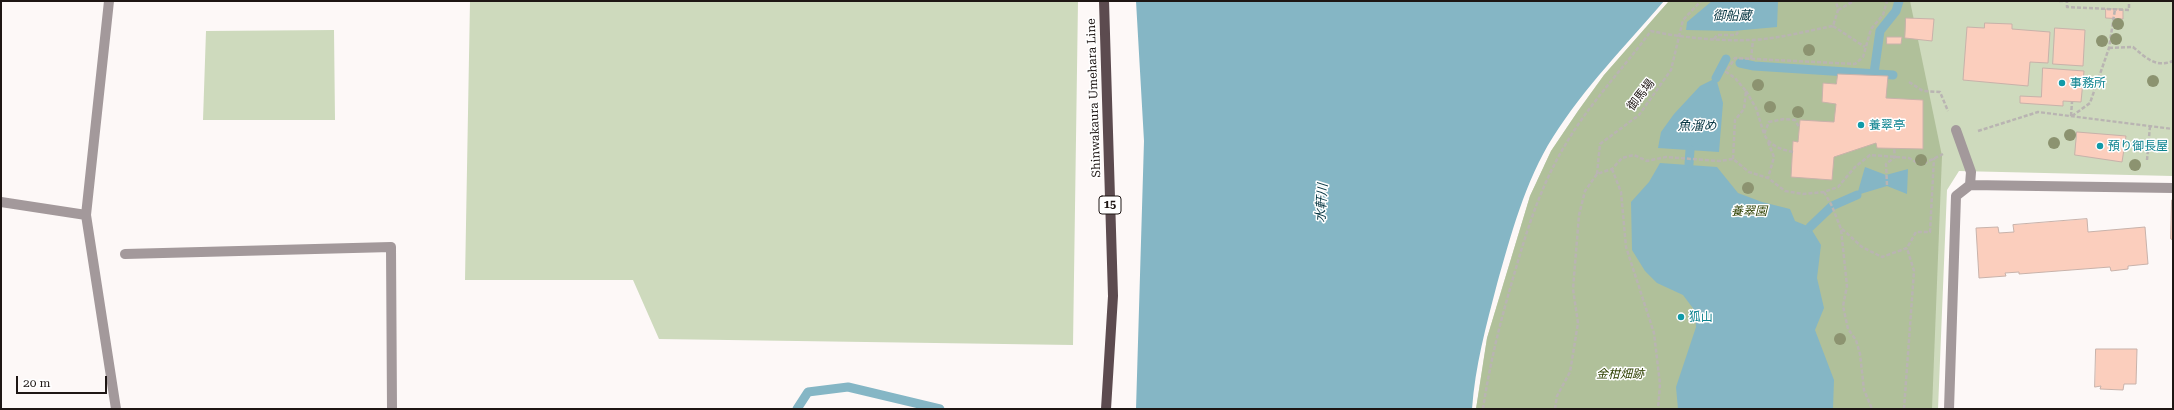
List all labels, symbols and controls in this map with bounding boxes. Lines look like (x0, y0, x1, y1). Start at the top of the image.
water label: 御船蔵 (1713, 8, 1751, 24)
street label: Shinwakaura Umehara Line (1084, 18, 1104, 178)
street label: 御馬場 (1624, 76, 1658, 114)
place label: 事務所 (2070, 76, 2106, 90)
marker: 事務所 (2057, 78, 2067, 88)
water label: 魚溜め (1678, 118, 1716, 134)
place label: 養翠亭 (1869, 118, 1905, 132)
marker: 養翠亭 (1856, 120, 1866, 130)
place label: 預り御長屋 (2108, 139, 2168, 153)
marker: 預り御長屋 (2095, 141, 2105, 151)
water label: 水軒川 (1313, 183, 1331, 223)
road number: 15 (1099, 196, 1121, 214)
park label: 養翠園 (1731, 204, 1767, 218)
place label: 狐山 (1689, 310, 1713, 324)
marker: 狐山 (1676, 312, 1686, 322)
park label: 金柑畑跡 (1596, 367, 1644, 381)
scale bar (18, 368, 109, 394)
text: 20 m (23, 376, 50, 390)

